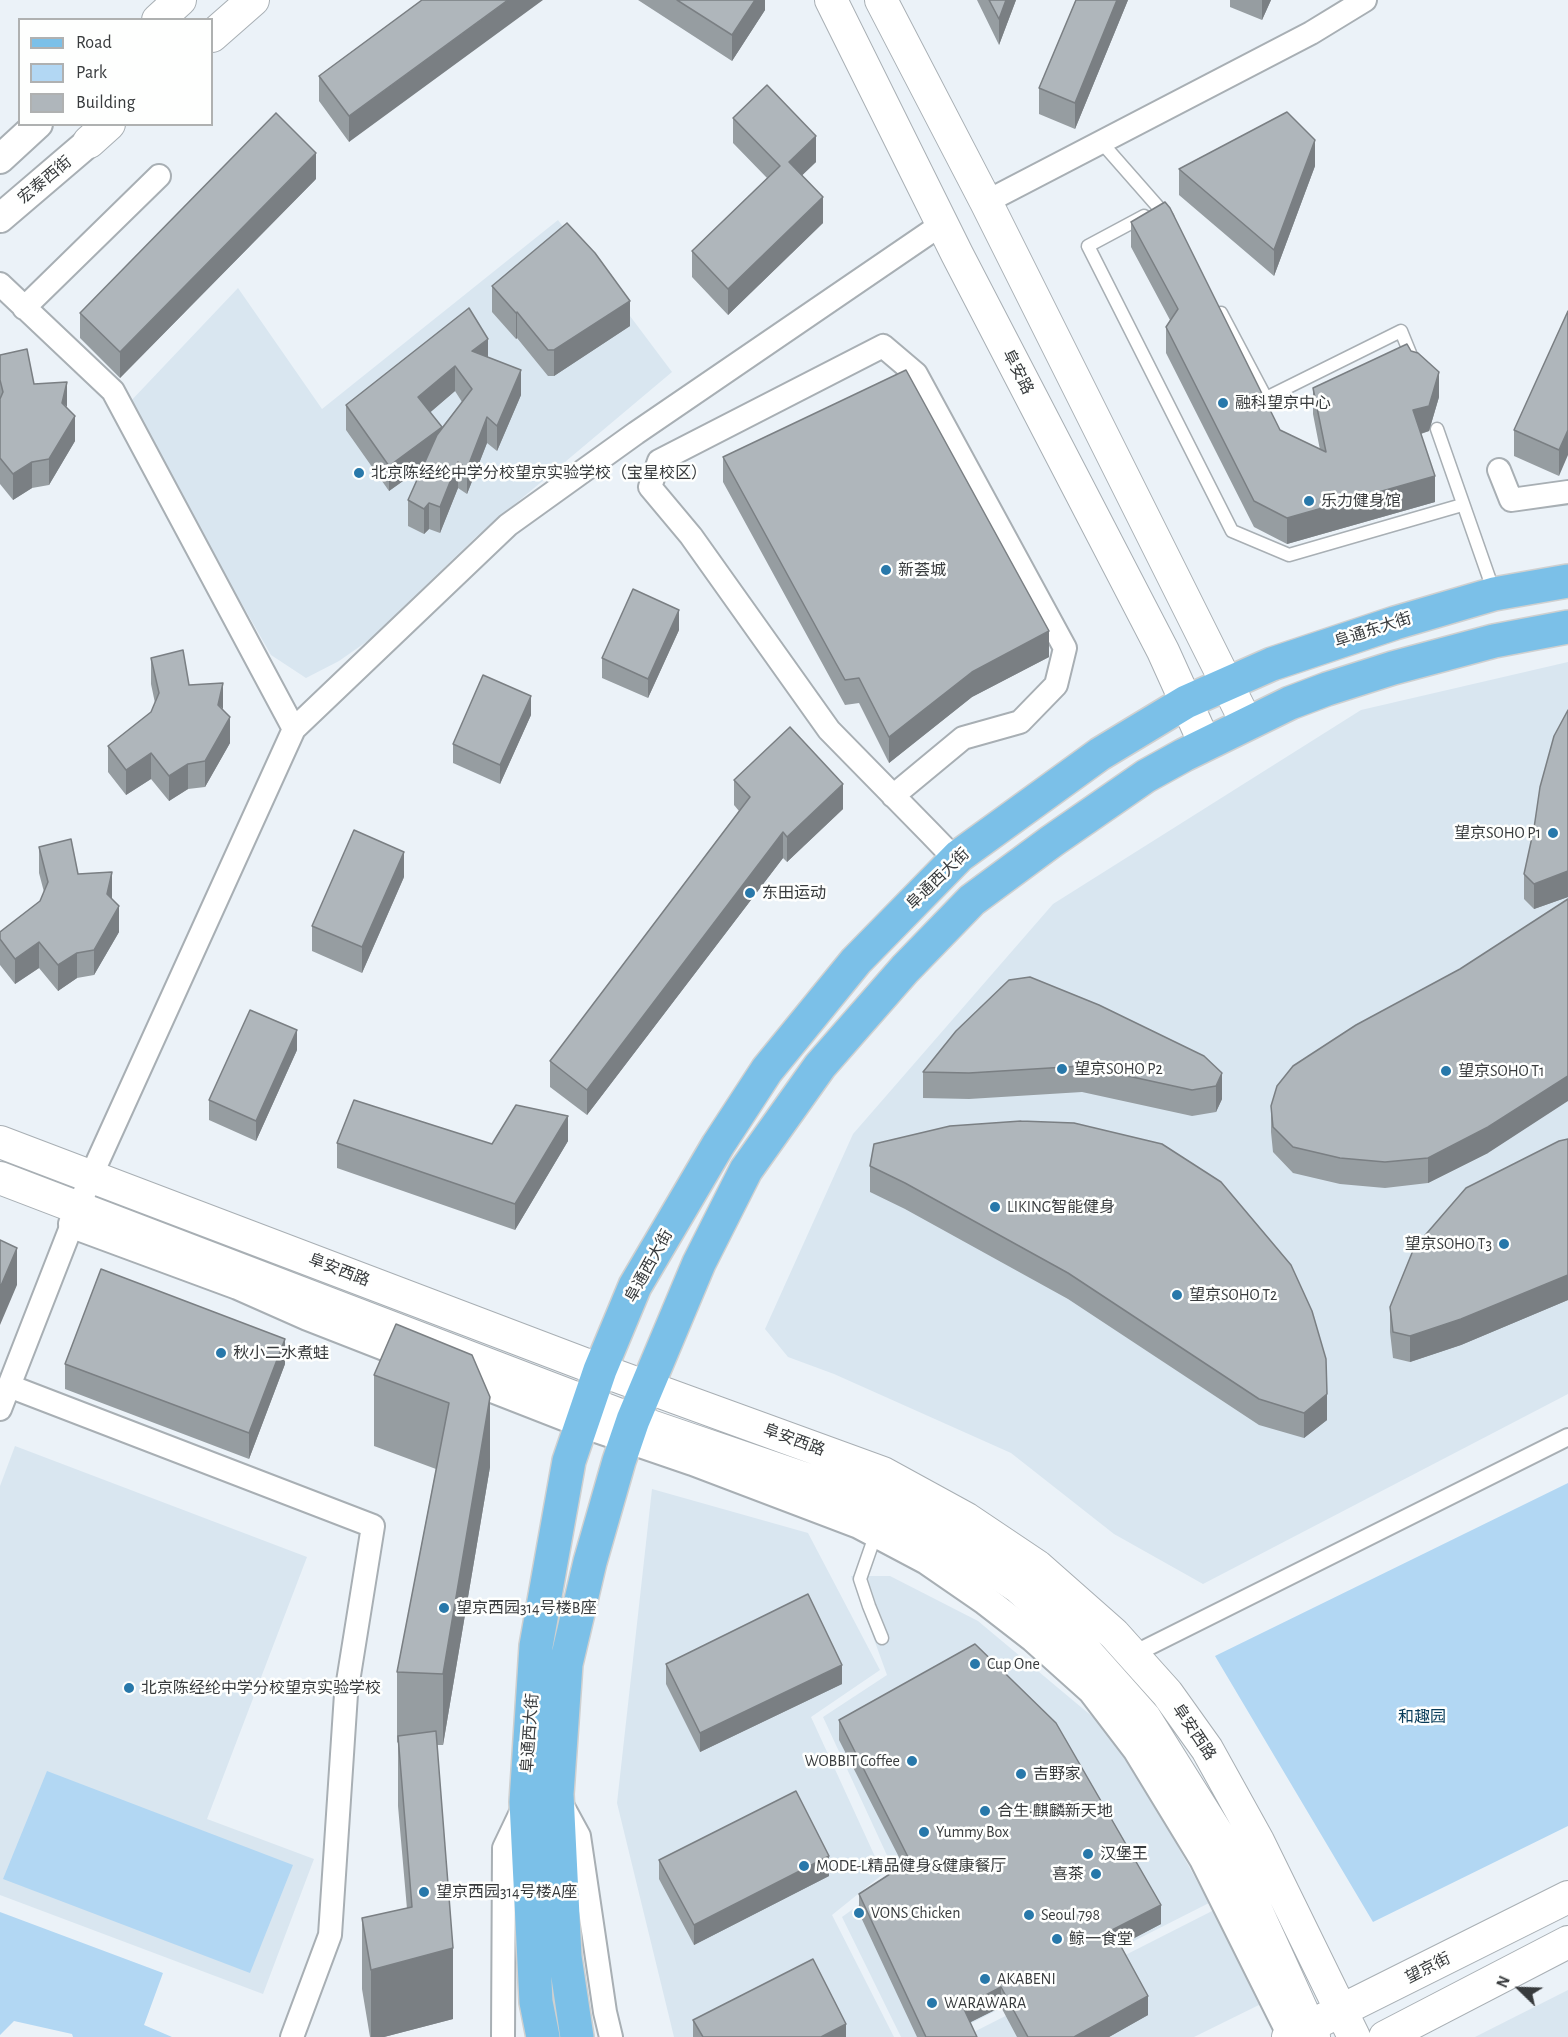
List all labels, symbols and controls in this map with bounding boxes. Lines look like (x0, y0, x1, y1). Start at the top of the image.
legend (18, 18, 213, 126)
text: Road (76, 34, 112, 52)
text: Park (76, 64, 107, 82)
text: Building (76, 94, 135, 112)
street label: 宏泰西街 (14, 152, 76, 208)
street label: 阜安路 (999, 346, 1037, 398)
place label: 融科望京中心 (1235, 393, 1331, 413)
marker: 融科望京中心 (1216, 396, 1230, 410)
place label: 北京陈经纶中学分校望京实验学校（宝星校区） (371, 463, 707, 483)
marker: 北京陈经纶中学分校望京实验学校（宝星校区） (352, 466, 366, 480)
place label: 乐力健身馆 (1321, 491, 1401, 511)
marker: 乐力健身馆 (1302, 494, 1316, 508)
place label: 新荟城 (898, 560, 946, 580)
marker: 新荟城 (879, 563, 893, 577)
street label: 阜通东大街 (1332, 609, 1414, 651)
place label: 望京SOHO P1 (1454, 823, 1541, 843)
marker: 望京SOHO P1 (1546, 826, 1560, 840)
street label: 阜通西大街 (903, 844, 973, 914)
place label: 东田运动 (762, 883, 826, 903)
marker: 东田运动 (743, 886, 757, 900)
place label: 望京SOHO P2 (1074, 1059, 1163, 1079)
place label: 望京SOHO T1 (1458, 1061, 1545, 1081)
marker: 望京SOHO P2 (1055, 1062, 1069, 1076)
marker: 望京SOHO T1 (1439, 1064, 1453, 1078)
place label: LIKING智能健身 (1007, 1197, 1115, 1217)
marker: LIKING智能健身 (988, 1200, 1002, 1214)
street label: 阜通西大街 (621, 1226, 677, 1306)
place label: 望京SOHO T3 (1404, 1234, 1492, 1254)
marker: 望京SOHO T3 (1497, 1237, 1511, 1251)
street label: 阜安西路 (306, 1250, 372, 1290)
place label: 望京SOHO T2 (1189, 1285, 1277, 1305)
marker: 望京SOHO T2 (1170, 1288, 1184, 1302)
place label: 秋小二水煮蛙 (233, 1343, 329, 1363)
marker: 秋小二水煮蛙 (214, 1346, 228, 1360)
street label: 阜安西路 (761, 1420, 827, 1460)
place label: 望京西园314号楼B座 (456, 1598, 596, 1618)
marker: 望京西园314号楼B座 (437, 1601, 451, 1615)
place label: Cup One (987, 1654, 1040, 1674)
marker: Cup One (968, 1657, 982, 1671)
place label: 北京陈经纶中学分校望京实验学校 (141, 1678, 381, 1698)
marker: 北京陈经纶中学分校望京实验学校 (122, 1681, 136, 1695)
street label: 阜通西大街 (518, 1692, 542, 1774)
street label: 阜安西路 (1168, 1700, 1220, 1764)
park label: 和趣园 (1398, 1707, 1446, 1727)
place label: WOBBIT Coffee (804, 1751, 900, 1771)
marker: WOBBIT Coffee (905, 1754, 919, 1768)
place label: 吉野家 (1033, 1764, 1081, 1784)
marker: 吉野家 (1014, 1767, 1028, 1781)
place label: 合生·麒麟新天地 (997, 1801, 1113, 1821)
marker: 合生·麒麟新天地 (978, 1804, 992, 1818)
place label: Yummy Box (936, 1822, 1009, 1842)
marker: Yummy Box (917, 1825, 931, 1839)
place label: 汉堡王 (1100, 1844, 1148, 1864)
marker: 汉堡王 (1081, 1847, 1095, 1861)
place label: MODE-L精品健身&健康餐厅 (816, 1856, 1007, 1876)
marker: MODE-L精品健身&健康餐厅 (797, 1859, 811, 1873)
place label: 喜茶 (1052, 1864, 1084, 1884)
marker: 喜茶 (1089, 1867, 1103, 1881)
place label: 望京西园314号楼A座 (436, 1882, 577, 1902)
marker: 望京西园314号楼A座 (417, 1885, 431, 1899)
place label: VONS Chicken (871, 1903, 960, 1923)
place label: Seoul 798 (1041, 1905, 1100, 1925)
marker: VONS Chicken (852, 1906, 866, 1920)
marker: Seoul 798 (1022, 1908, 1036, 1922)
place label: 鲸一食堂 (1069, 1929, 1133, 1949)
marker: 鲸一食堂 (1050, 1932, 1064, 1946)
street label: 望京街 (1402, 1949, 1454, 1987)
north arrow (1490, 1959, 1550, 2019)
place label: AKABENI (997, 1969, 1056, 1989)
marker: AKABENI (978, 1972, 992, 1986)
text: N (1494, 1974, 1513, 1990)
place label: WARAWARA (944, 1993, 1026, 2013)
marker: WARAWARA (925, 1996, 939, 2010)

